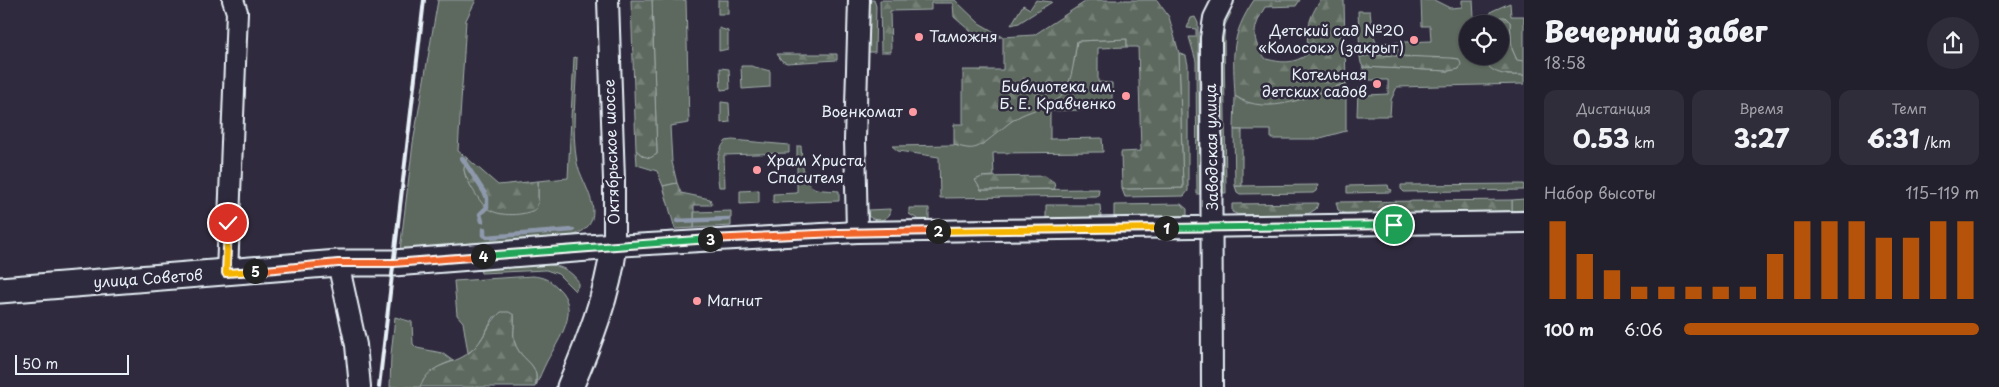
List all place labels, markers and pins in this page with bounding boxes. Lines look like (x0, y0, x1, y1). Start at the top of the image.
place label: Детский сад №20 «Колосок» (закрыт) (1258, 18, 1404, 58)
place label: Таможня (929, 24, 998, 47)
marker: Таможня (913, 31, 925, 43)
marker: Детский сад №20 «Колосок» (закрыт) (1408, 34, 1420, 46)
place label: Котельная детских садов (1262, 62, 1367, 102)
place label: Библиотека им. Б. Е. Кравченко (1000, 74, 1116, 114)
marker: Котельная детских садов (1371, 78, 1383, 90)
marker: Библиотека им. Б. Е. Кравченко (1120, 90, 1132, 102)
place label: Военкомат (821, 99, 904, 122)
marker: Военкомат (907, 106, 919, 118)
place label: Храм Христа Спасителя (767, 148, 864, 188)
marker: Храм Христа Спасителя (751, 164, 763, 176)
pin (207, 202, 249, 244)
pin (1373, 204, 1415, 246)
pin: 1 (1154, 216, 1178, 240)
pin: 2 (926, 218, 950, 244)
pin: 3 (698, 226, 722, 252)
pin: 4 (470, 244, 496, 268)
pin: 5 (242, 258, 268, 284)
place label: Магнит (707, 288, 762, 311)
marker: Магнит (691, 295, 703, 307)

